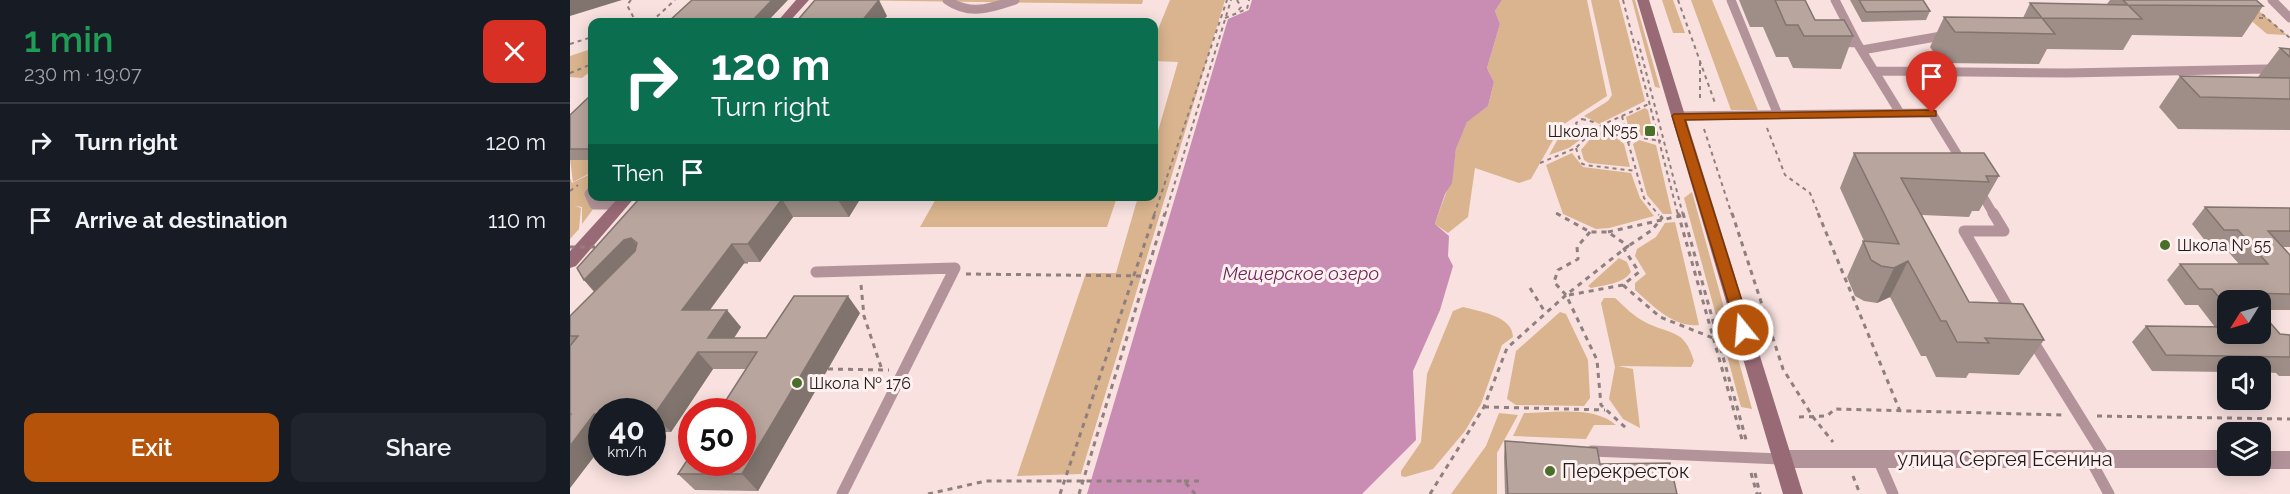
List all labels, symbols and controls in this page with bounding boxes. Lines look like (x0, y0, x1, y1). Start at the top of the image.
text: 1 min (24, 18, 113, 60)
button: close (483, 20, 546, 83)
text: 120 m (711, 41, 830, 90)
icon: right (612, 42, 690, 120)
pin (1906, 51, 1957, 113)
icon: arrive (1915, 60, 1948, 93)
text: 230 m · 19:07 (24, 62, 142, 86)
text: Turn right (711, 91, 830, 122)
place label: Школа №55 (1548, 122, 1638, 141)
marker: Школа №55 (1643, 124, 1657, 138)
icon: right (24, 126, 57, 159)
text: Turn right (75, 129, 178, 155)
text: 120 m (486, 129, 546, 155)
icon: arrive (676, 156, 709, 189)
text: Then (612, 160, 664, 186)
icon: arrive (24, 204, 57, 237)
text: Arrive at destination (75, 207, 288, 233)
text: 110 m (488, 207, 546, 233)
place label: Школа № 55 (2177, 236, 2272, 255)
marker: Школа № 55 (2158, 238, 2172, 252)
water label: Мещерское озеро (1223, 263, 1379, 284)
north arrow (2217, 290, 2271, 344)
map controls (2217, 290, 2271, 476)
position arrow (1711, 298, 1775, 362)
button: sound (2217, 356, 2271, 410)
place label: Школа № 176 (809, 374, 911, 393)
marker: Школа № 176 (790, 376, 804, 390)
speed limit sign: 50 (678, 398, 756, 476)
text: 40 (609, 412, 645, 447)
button: Exit (24, 413, 279, 482)
button: Share (291, 413, 546, 482)
button: layers (2217, 422, 2271, 476)
text: km/h (607, 443, 647, 461)
street label: улица Сергея Есенина (1897, 447, 2113, 471)
place label: Перекресток (1562, 459, 1689, 483)
marker: Перекресток (1543, 464, 1557, 478)

